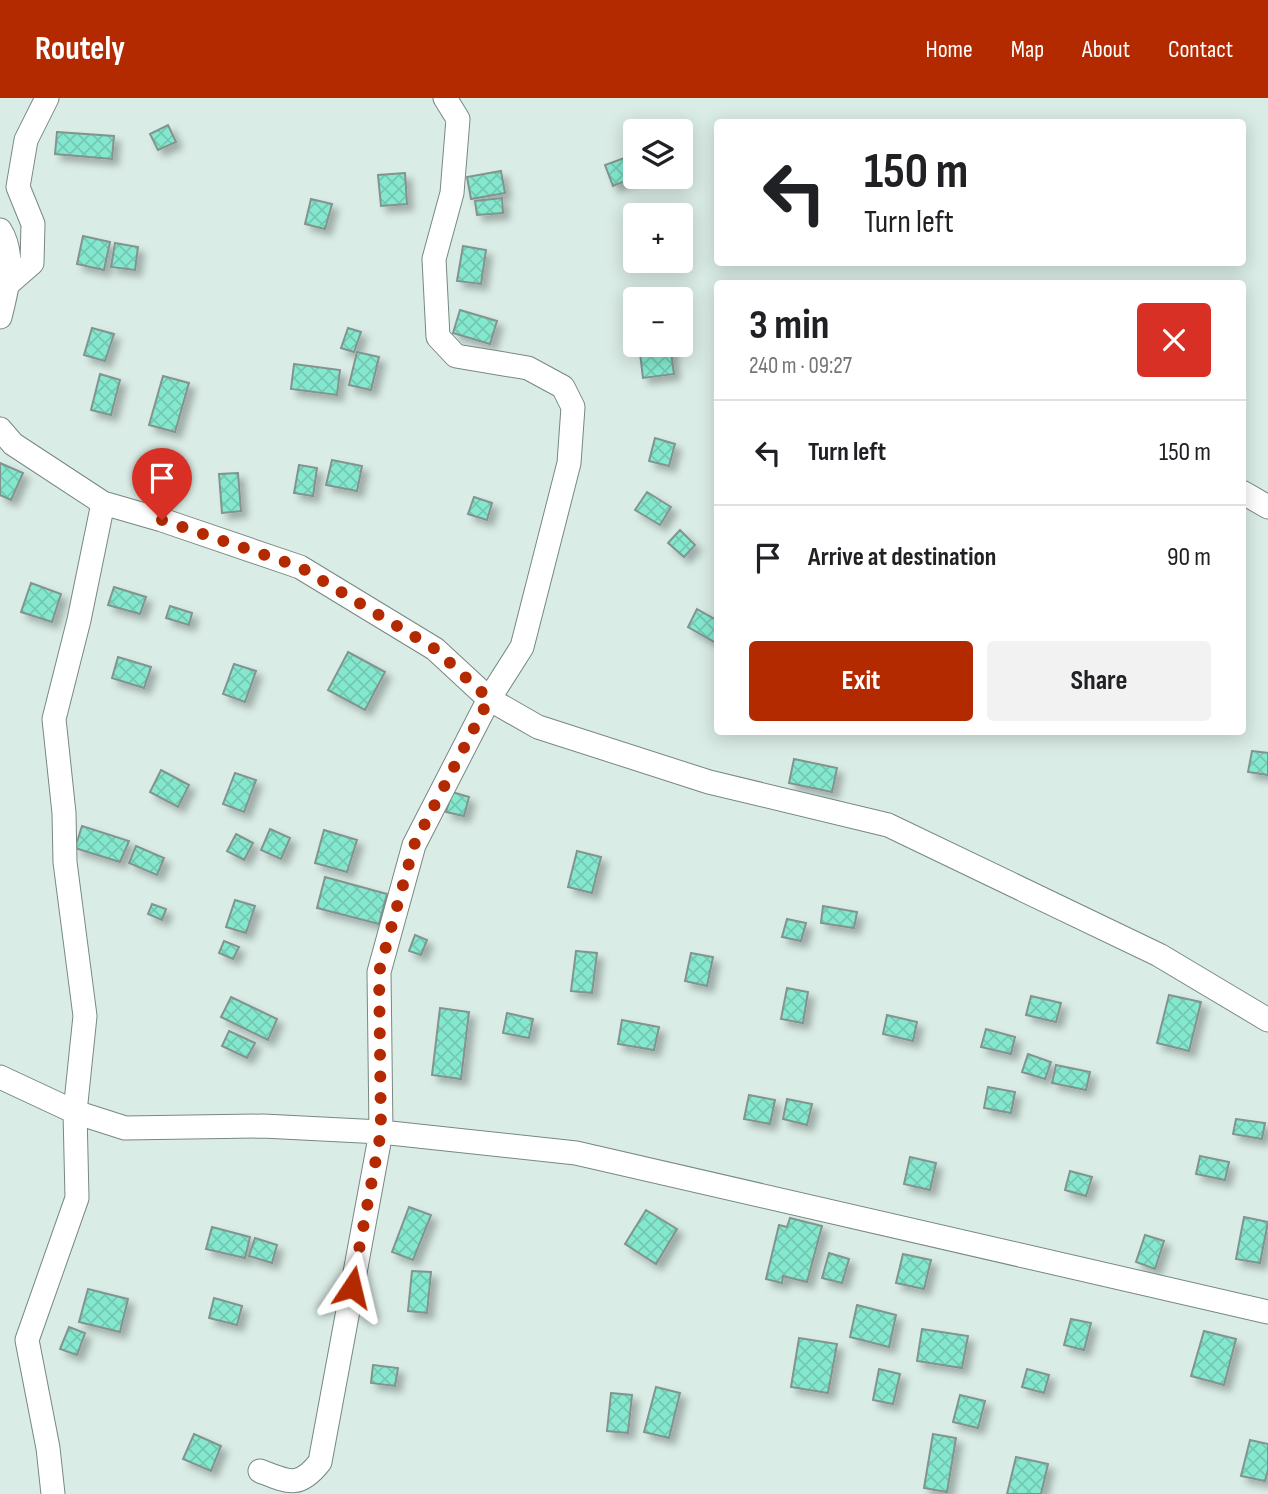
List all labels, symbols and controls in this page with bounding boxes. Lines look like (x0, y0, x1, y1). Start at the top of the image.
text: Routely (35, 29, 125, 69)
text: Home (925, 35, 973, 64)
text: Map (1011, 35, 1044, 64)
text: About (1082, 35, 1130, 64)
text: Contact (1168, 35, 1233, 64)
map controls (623, 119, 693, 357)
button: layers (623, 119, 693, 189)
text: 150 m (864, 143, 968, 202)
icon: left (749, 147, 840, 238)
button: + (623, 203, 693, 273)
text: Turn left (864, 203, 954, 242)
button: − (623, 287, 693, 357)
text: 3 min (749, 300, 829, 351)
button: close (1137, 303, 1211, 377)
text: 240 m · 09:27 (749, 352, 852, 380)
icon: left (749, 434, 787, 472)
text: Turn left (808, 437, 886, 468)
text: 150 m (1159, 437, 1211, 468)
pin (132, 448, 192, 520)
icon: arrive (143, 459, 181, 497)
icon: arrive (749, 539, 787, 577)
text: Arrive at destination (808, 542, 996, 573)
text: 90 m (1167, 542, 1211, 573)
button: Exit (749, 641, 973, 721)
button: Share (987, 641, 1211, 721)
position arrow (315, 1250, 389, 1324)

